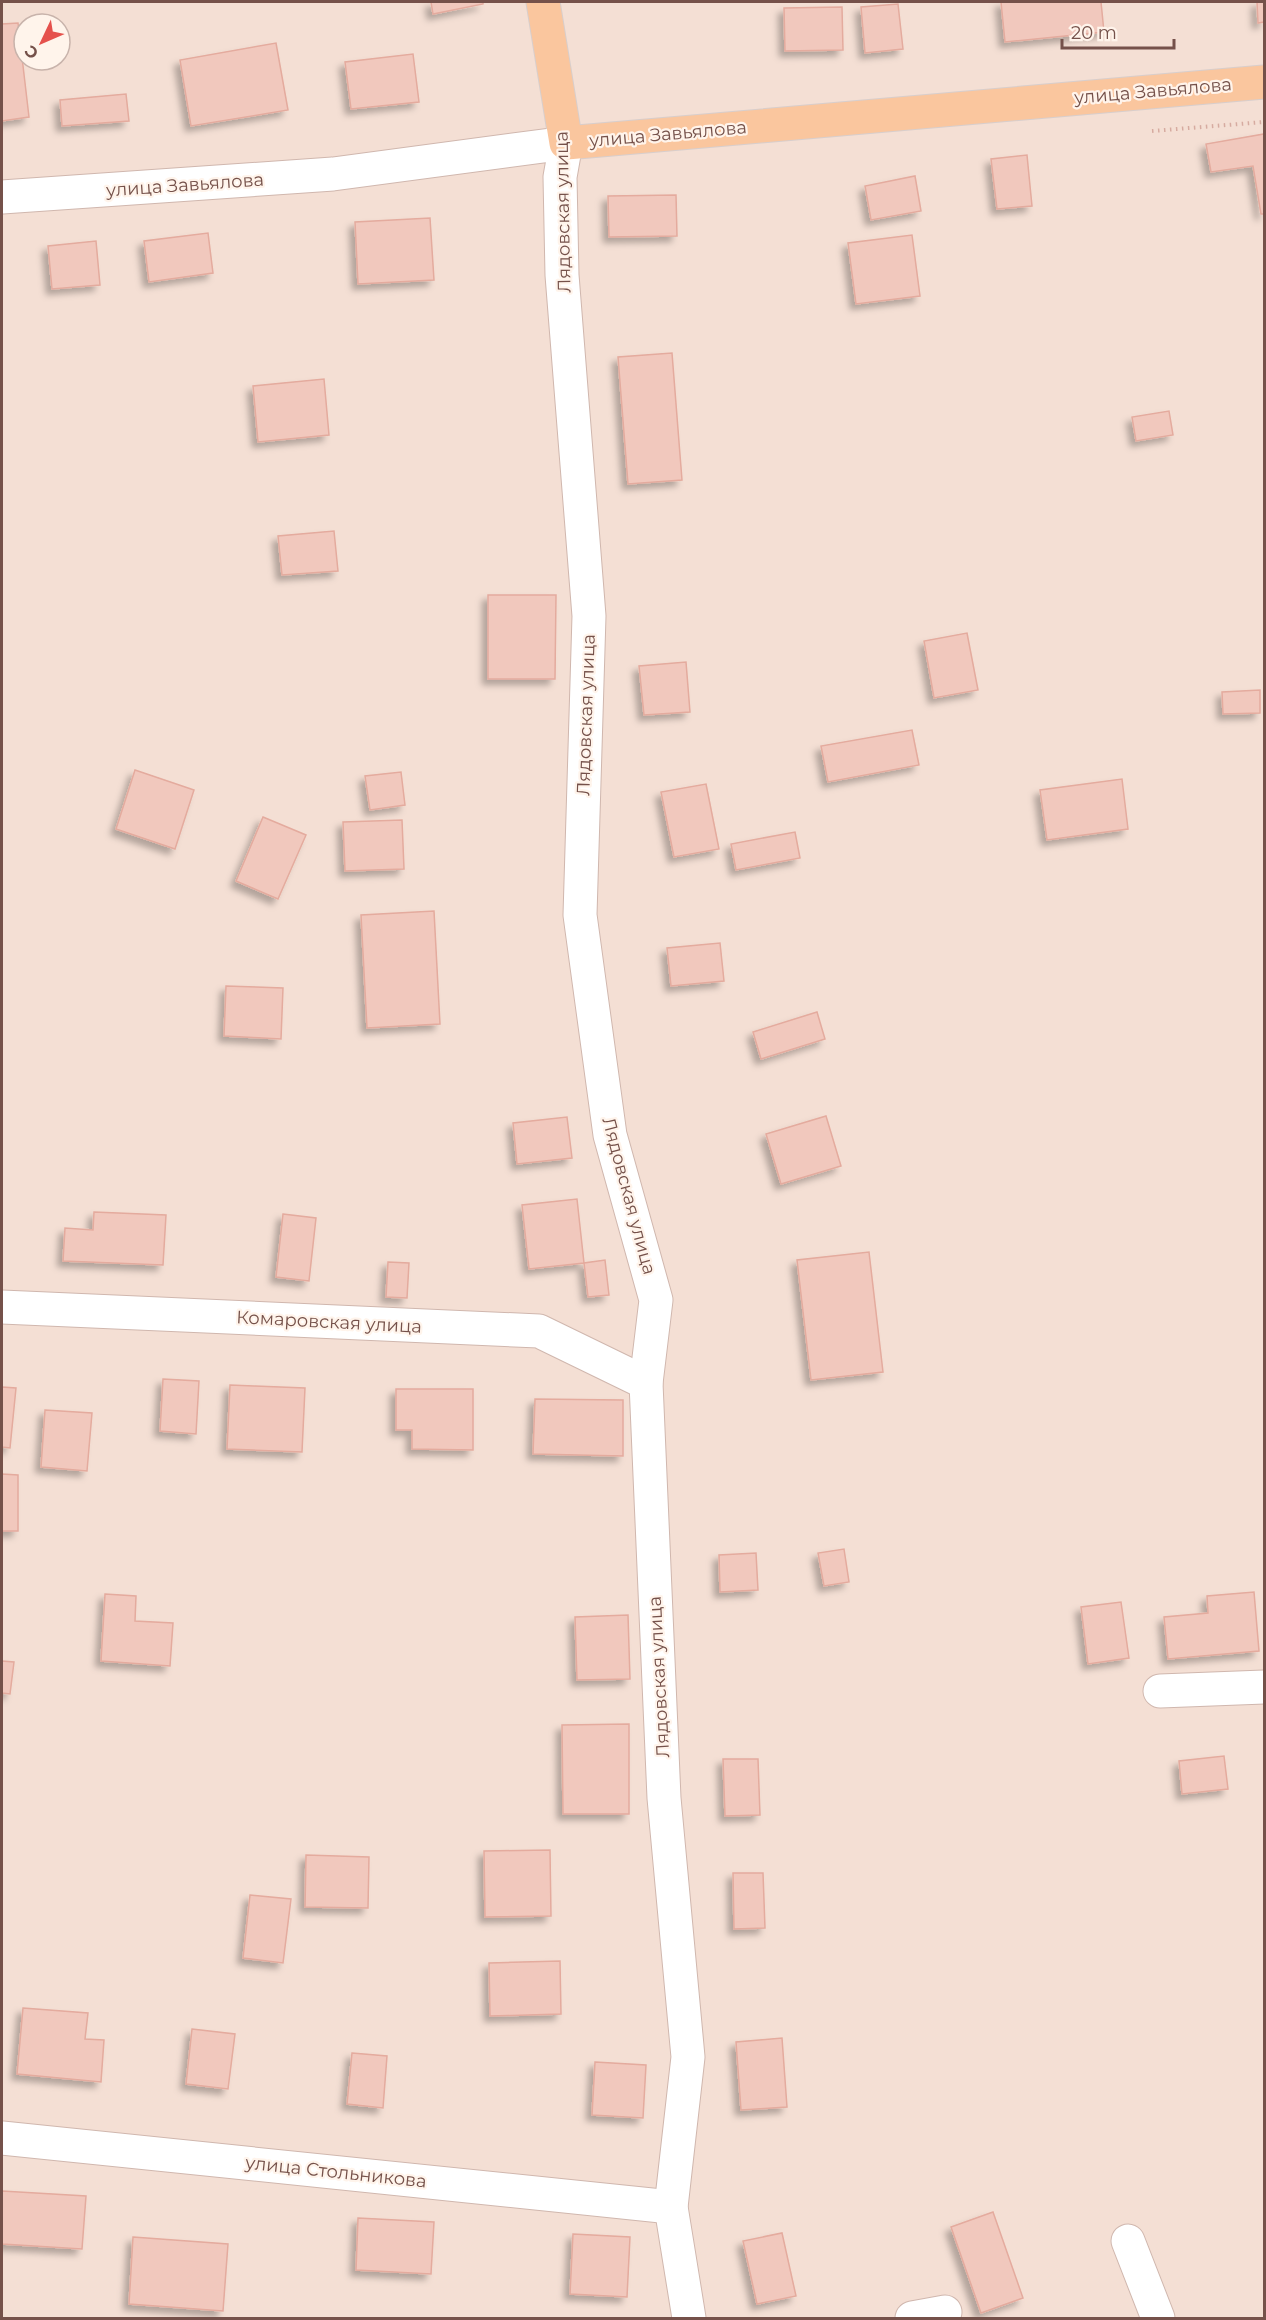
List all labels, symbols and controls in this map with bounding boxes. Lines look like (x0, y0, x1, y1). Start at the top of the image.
north arrow (12, 12, 72, 72)
scale bar (1062, 12, 1174, 50)
text: 20 m (1071, 22, 1117, 44)
text: С (20, 41, 42, 63)
street label: улица Завьялова (1072, 73, 1233, 109)
street label: улица Завьялова (587, 116, 748, 152)
street label: Лядовская улица (551, 131, 575, 293)
street label: улица Завьялова (104, 169, 265, 202)
street label: Лядовская улица (572, 634, 600, 796)
street label: Лядовская улица (597, 1115, 661, 1277)
street label: Комаровская улица (236, 1306, 422, 1338)
street label: Лядовская улица (644, 1596, 674, 1758)
street label: улица Стольникова (243, 2151, 428, 2192)

